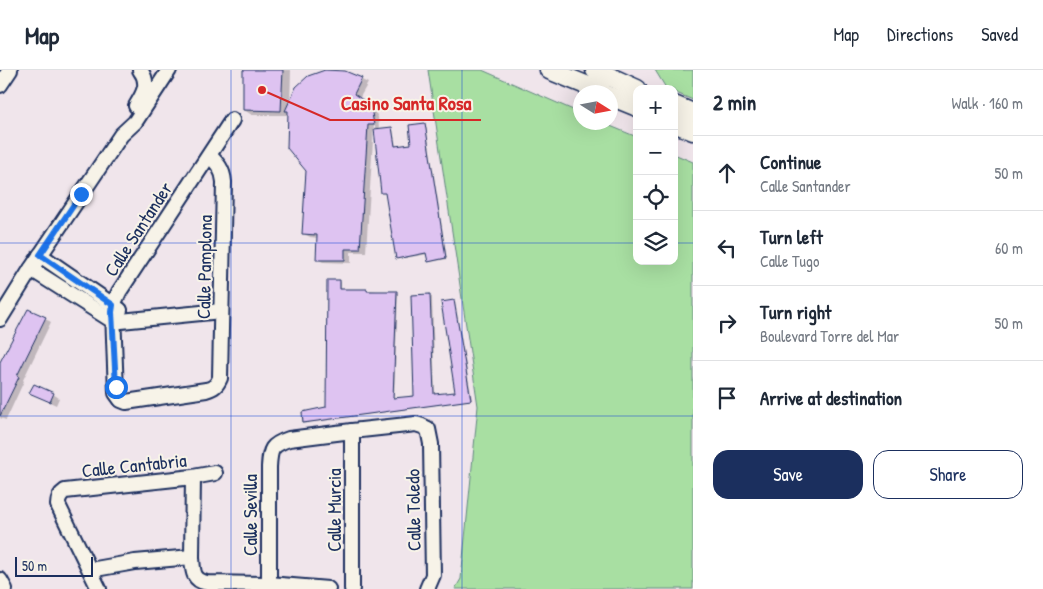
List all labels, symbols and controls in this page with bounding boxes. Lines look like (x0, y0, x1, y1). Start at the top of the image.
text: Map (25, 19, 59, 51)
text: Map (834, 22, 859, 47)
text: Directions (887, 22, 953, 47)
text: Saved (981, 22, 1018, 47)
callout: Casino Santa Rosa (330, 85, 481, 120)
north arrow (573, 85, 618, 130)
map controls (633, 85, 678, 265)
button: + (633, 85, 678, 130)
text: 2 min (713, 88, 756, 117)
text: Casino Santa Rosa (341, 89, 472, 116)
text: Walk · 160 m (951, 92, 1023, 114)
button: − (633, 130, 678, 175)
text: Continue (760, 149, 821, 175)
icon: ahead (713, 159, 741, 187)
text: 50 m (995, 162, 1023, 184)
button: locate (633, 175, 678, 220)
text: Calle Santander (760, 175, 851, 197)
street label: Calle Santander (98, 176, 179, 281)
route end (70, 183, 93, 206)
street label: Calle Pamplona (190, 214, 218, 319)
button: layers (633, 220, 678, 265)
text: Turn left (760, 224, 823, 250)
icon: left (713, 234, 741, 262)
text: 60 m (995, 237, 1023, 259)
text: Calle Tugo (760, 250, 819, 272)
text: Turn right (760, 299, 831, 325)
icon: right (713, 309, 741, 337)
text: 50 m (995, 312, 1023, 334)
text: Boulevard Torre del Mar (760, 325, 899, 347)
route start (105, 376, 128, 399)
icon: arrive (713, 384, 741, 412)
text: Arrive at destination (760, 385, 902, 411)
street label: Calle Cantabria (80, 447, 188, 483)
button: Save (713, 450, 863, 499)
button: Share (873, 450, 1023, 499)
street label: Calle Murcia (321, 468, 347, 552)
street label: Calle Toledo (399, 468, 427, 551)
street label: Calle Sevilla (237, 474, 263, 556)
scale bar (15, 554, 92, 577)
text: 50 m (22, 556, 47, 575)

